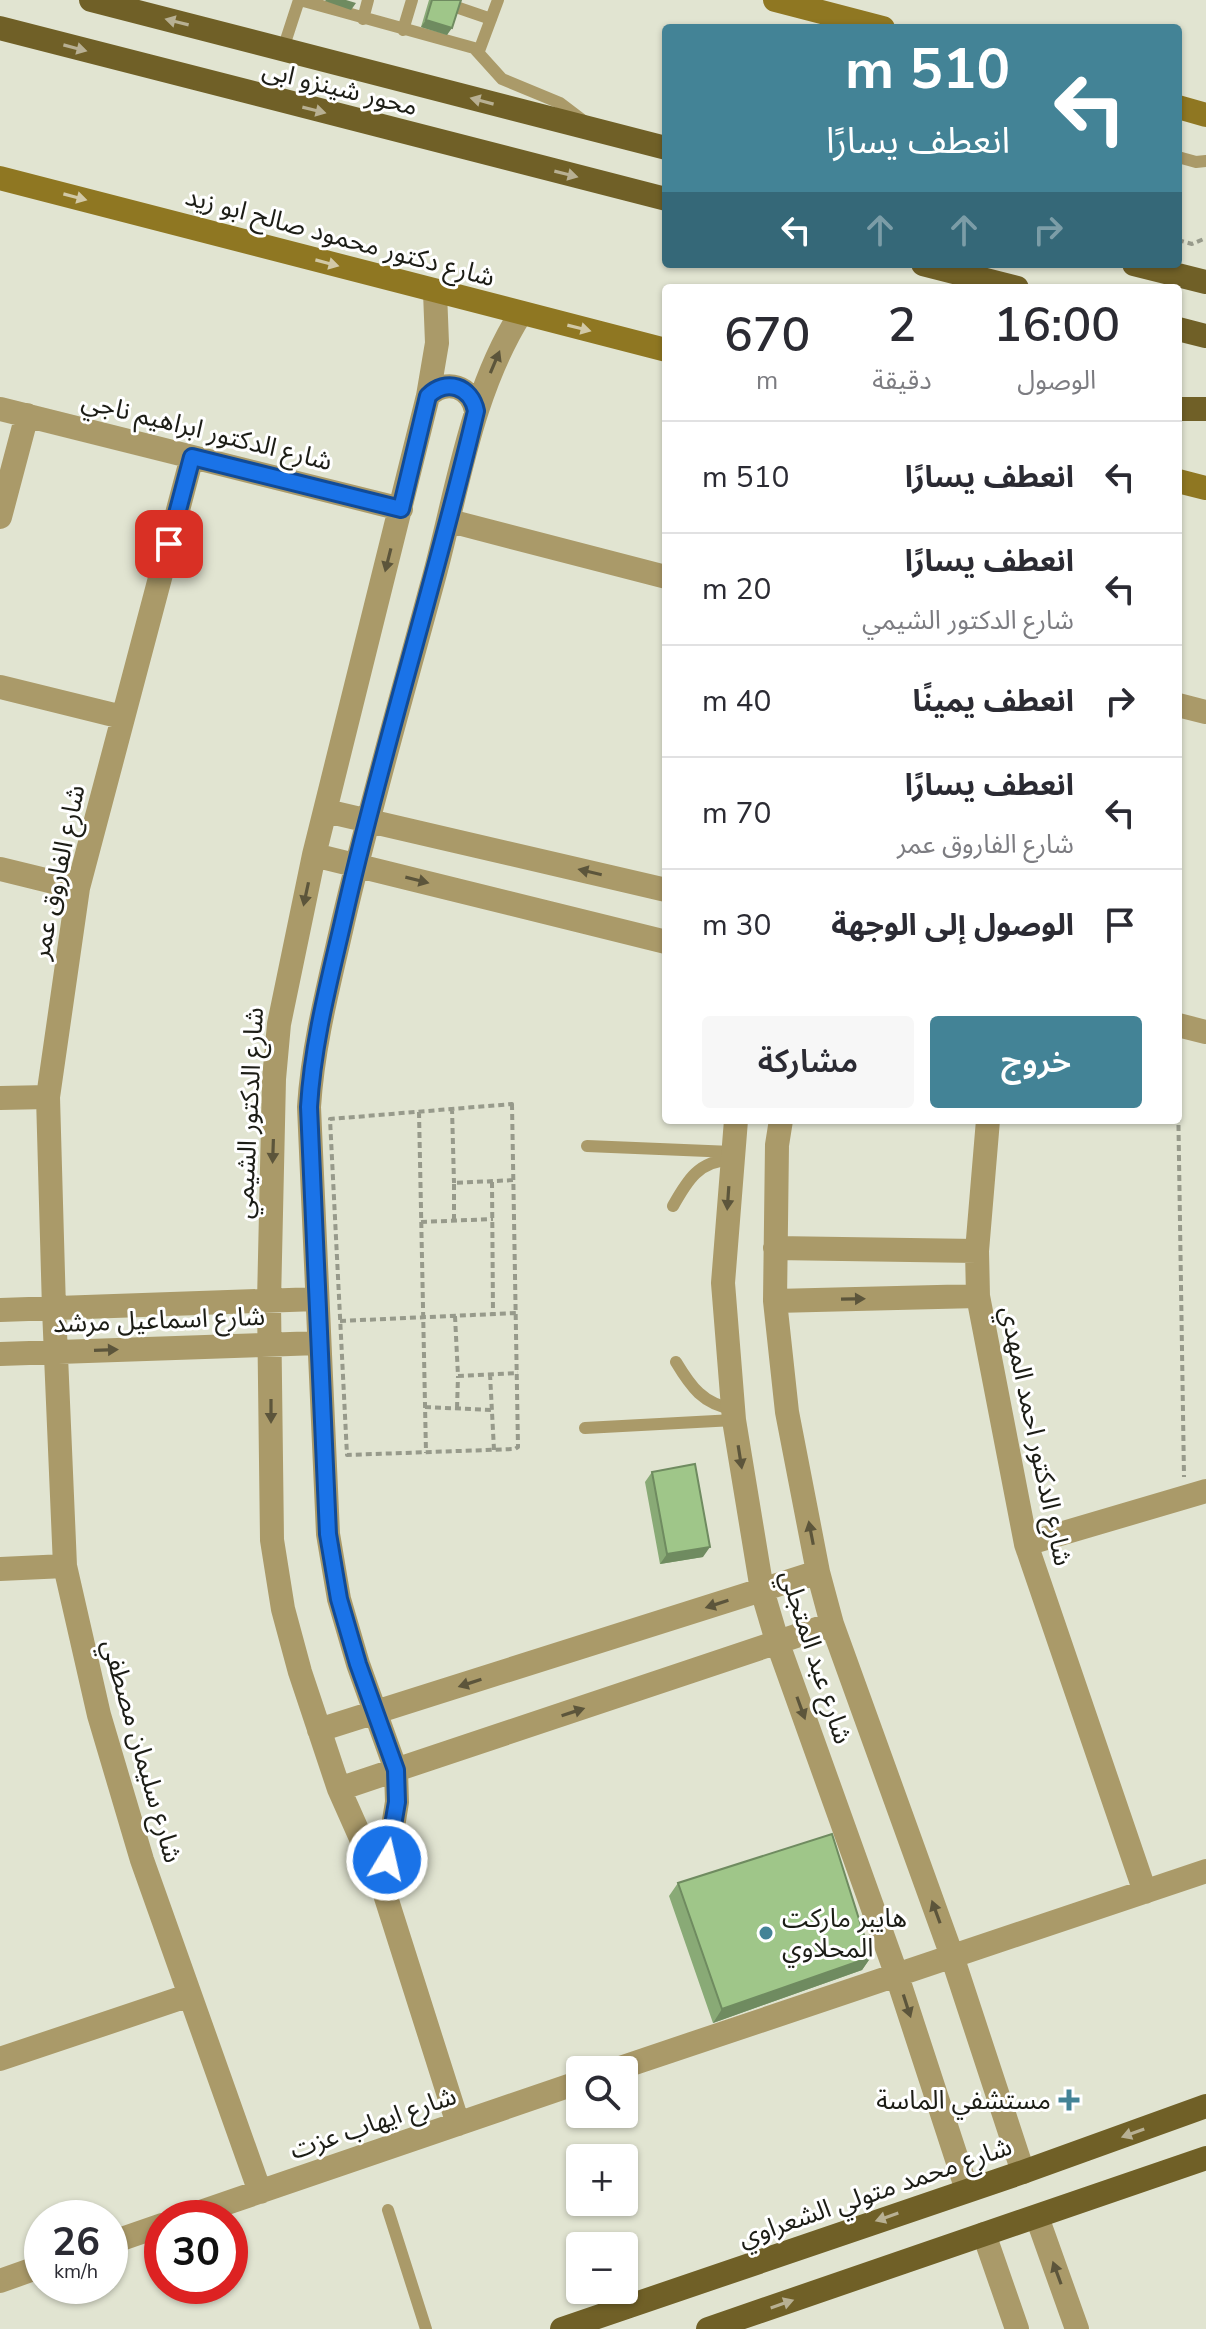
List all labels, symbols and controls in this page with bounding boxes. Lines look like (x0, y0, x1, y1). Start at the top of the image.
one-way arrow (165, 16, 190, 28)
text: 510 m (845, 31, 1010, 108)
one-way arrow (63, 42, 88, 54)
street label: محور شينزو ابى (259, 52, 421, 124)
icon: left (1038, 56, 1142, 160)
one-way arrow (469, 94, 494, 106)
one-way arrow (301, 104, 326, 117)
text: انعطف يسارًا (826, 117, 1010, 166)
one-way arrow (553, 168, 578, 180)
street label: شارع دكتور محمود صالح ابو زيد (181, 179, 499, 297)
one-way arrow (63, 192, 88, 204)
icon: left (774, 208, 818, 252)
icon: ahead (858, 208, 902, 252)
icon: ahead (942, 208, 986, 252)
icon: right (1026, 208, 1070, 252)
one-way arrow (314, 258, 339, 270)
text: 2 (888, 292, 916, 358)
text: 16:00 (993, 292, 1120, 358)
text: 670 (724, 302, 810, 368)
one-way arrow (566, 322, 591, 334)
one-way arrow (488, 350, 501, 374)
text: m (756, 363, 778, 398)
text: دقيقة (872, 363, 932, 398)
text: الوصول (1017, 363, 1096, 398)
street label: شارع الدكتور ابراهيم ناجي (78, 383, 336, 481)
icon: left (1098, 455, 1142, 499)
text: 510 m (702, 457, 789, 498)
text: انعطف يسارًا (905, 457, 1074, 498)
pin (135, 510, 203, 578)
icon: arrive (147, 522, 191, 566)
text: انعطف يسارًا (905, 541, 1074, 582)
one-way arrow (381, 548, 393, 573)
icon: left (1098, 567, 1142, 611)
text: 20 m (702, 569, 771, 610)
text: شارع الدكتور الشيمي (862, 603, 1074, 638)
icon: right (1098, 679, 1142, 723)
text: 40 m (702, 681, 771, 722)
text: انعطف يمينًا (913, 681, 1074, 722)
text: انعطف يسارًا (905, 765, 1074, 806)
street label: شارع الفاروق عمر (22, 782, 95, 963)
icon: left (1098, 791, 1142, 835)
text: 70 m (702, 793, 771, 834)
text: شارع الفاروق عمر (897, 827, 1074, 862)
one-way arrow (577, 865, 602, 878)
one-way arrow (405, 874, 430, 886)
one-way arrow (299, 882, 312, 907)
icon: arrive (1098, 903, 1142, 947)
text: 30 m (702, 905, 771, 946)
text: الوصول إلى الوجهة (831, 905, 1074, 946)
street label: شارع الدكتور الشيمي (226, 1006, 274, 1220)
button: مشاركة (702, 1016, 914, 1108)
button: خروج (930, 1016, 1142, 1108)
one-way arrow (266, 1139, 279, 1164)
one-way arrow (721, 1186, 734, 1211)
one-way arrow (841, 1292, 866, 1305)
street label: شارع اسماعيل مرشد (52, 1299, 266, 1342)
street label: شارع الدكتور احمد المهدي (989, 1303, 1081, 1570)
one-way arrow (94, 1343, 119, 1356)
one-way arrow (265, 1399, 277, 1424)
one-way arrow (734, 1444, 746, 1469)
one-way arrow (804, 1520, 817, 1545)
street label: شارع عبد المتجلي (769, 1565, 861, 1749)
one-way arrow (705, 1598, 729, 1611)
street label: شارع سليمان مصطفي (91, 1635, 191, 1867)
one-way arrow (457, 1677, 481, 1689)
one-way arrow (795, 1697, 808, 1721)
one-way arrow (561, 1705, 585, 1717)
position arrow (345, 1818, 429, 1902)
one-way arrow (929, 1900, 942, 1924)
place label: هايبر ماركت المحلاوي (782, 1901, 907, 1968)
marker: هايبر ماركت المحلاوي (757, 1924, 775, 1942)
one-way arrow (901, 1994, 914, 2018)
map controls (566, 2056, 638, 2304)
button: search (566, 2056, 638, 2128)
street label: شارع ايهاب عزت (285, 2078, 461, 2169)
place label: مستشفي الماسة (876, 2083, 1051, 2120)
marker: مستشفي الماسة (1058, 2089, 1080, 2111)
one-way arrow (1120, 2127, 1144, 2139)
street label: شارع محمد متولي الشعراوي (734, 2129, 1017, 2257)
button: + (566, 2144, 638, 2216)
speed limit sign: 30 (144, 2200, 248, 2304)
one-way arrow (875, 2212, 899, 2224)
text: 26 (52, 2215, 100, 2269)
button: − (566, 2232, 638, 2304)
text: km/h (54, 2258, 98, 2285)
one-way arrow (1050, 2261, 1062, 2285)
one-way arrow (770, 2297, 794, 2309)

